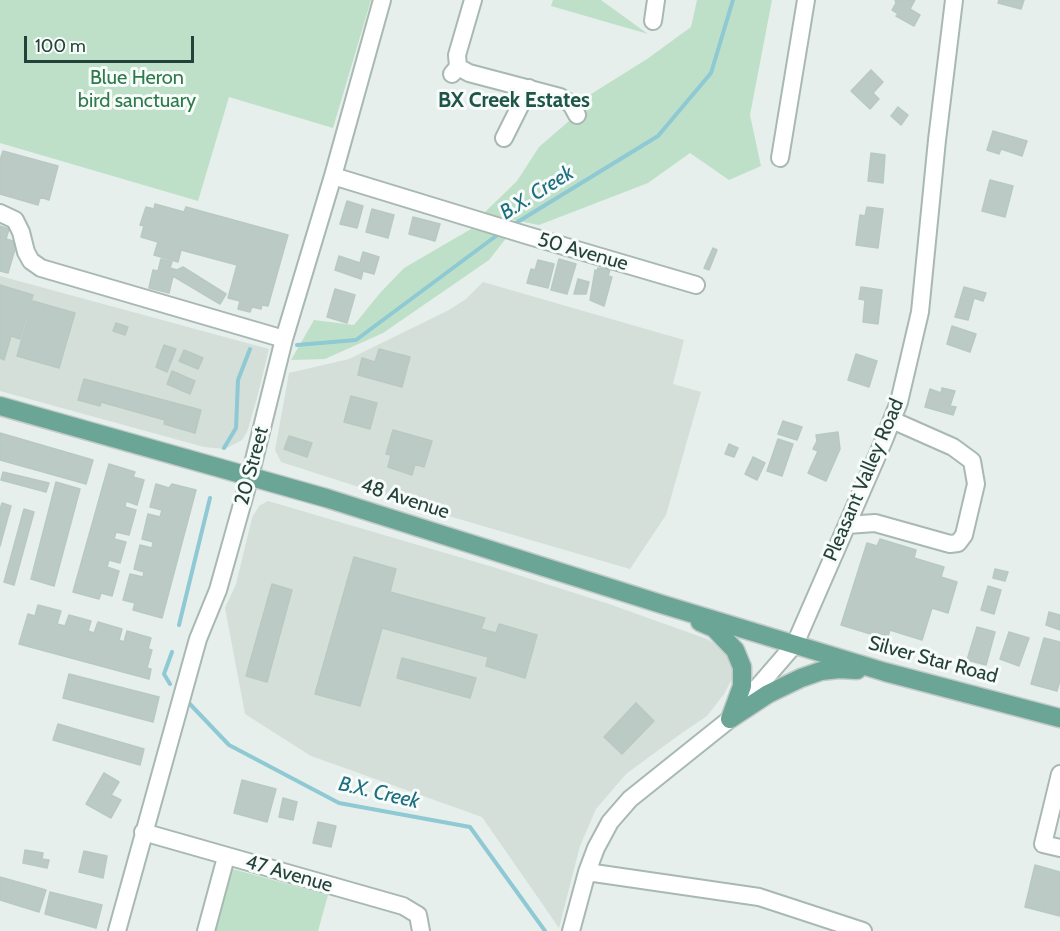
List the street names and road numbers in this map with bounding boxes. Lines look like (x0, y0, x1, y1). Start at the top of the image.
street label: 50 Avenue (535, 228, 631, 276)
street label: Pleasant Valley Road (819, 395, 909, 565)
street label: 20 Street (230, 424, 274, 508)
street label: 48 Avenue (358, 473, 452, 525)
street label: Silver Star Road (866, 631, 1000, 689)
street label: 47 Avenue (243, 850, 335, 898)

